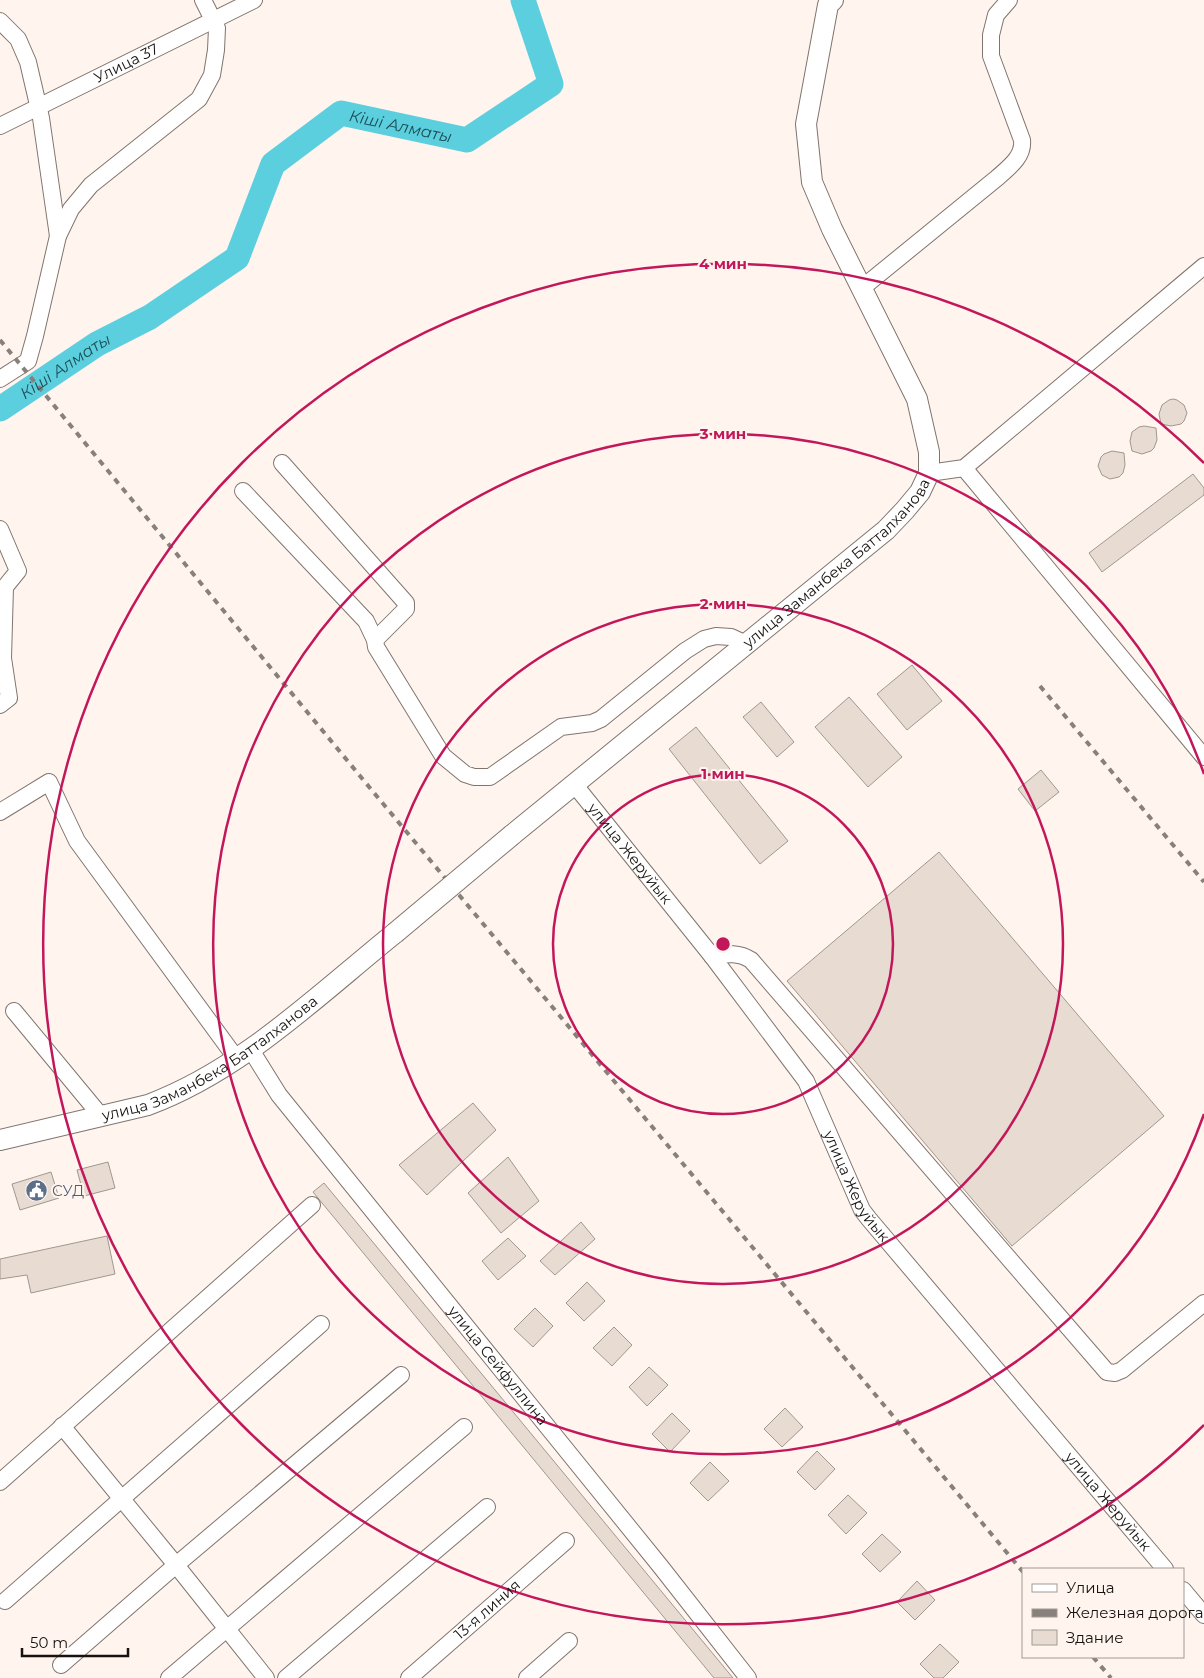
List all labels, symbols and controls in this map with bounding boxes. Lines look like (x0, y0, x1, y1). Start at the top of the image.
street label: Улица 37 (91, 39, 162, 87)
water label: Кіші Алматы (347, 106, 454, 147)
text: 4 мин (699, 254, 747, 273)
water label: Кіші Алматы (16, 330, 114, 403)
text: 3 мин (699, 424, 746, 443)
street label: улица Заманбека Батталханова (738, 475, 934, 652)
text: 2 мин (700, 594, 746, 613)
text: 1 мин (701, 764, 745, 783)
street label: улица Жеруйык (583, 798, 676, 908)
centre of rings (714, 935, 732, 953)
street label: улица Заманбека Батталханова (99, 991, 321, 1125)
street label: улица Жеруйык (819, 1127, 894, 1246)
public building icon: СУД (24, 1179, 48, 1203)
place label: СУД (52, 1181, 84, 1200)
street label: улица Сейфуллина (444, 1301, 552, 1429)
street label: улица Жеруйык (1060, 1447, 1156, 1555)
legend (1022, 1568, 1184, 1658)
street label: 13-я линия (450, 1575, 524, 1643)
text: Улица (1066, 1578, 1114, 1597)
text: Железная дорога (1066, 1603, 1203, 1622)
scale bar (22, 1626, 129, 1658)
text: Здание (1066, 1628, 1124, 1647)
text: 50 m (30, 1633, 68, 1652)

